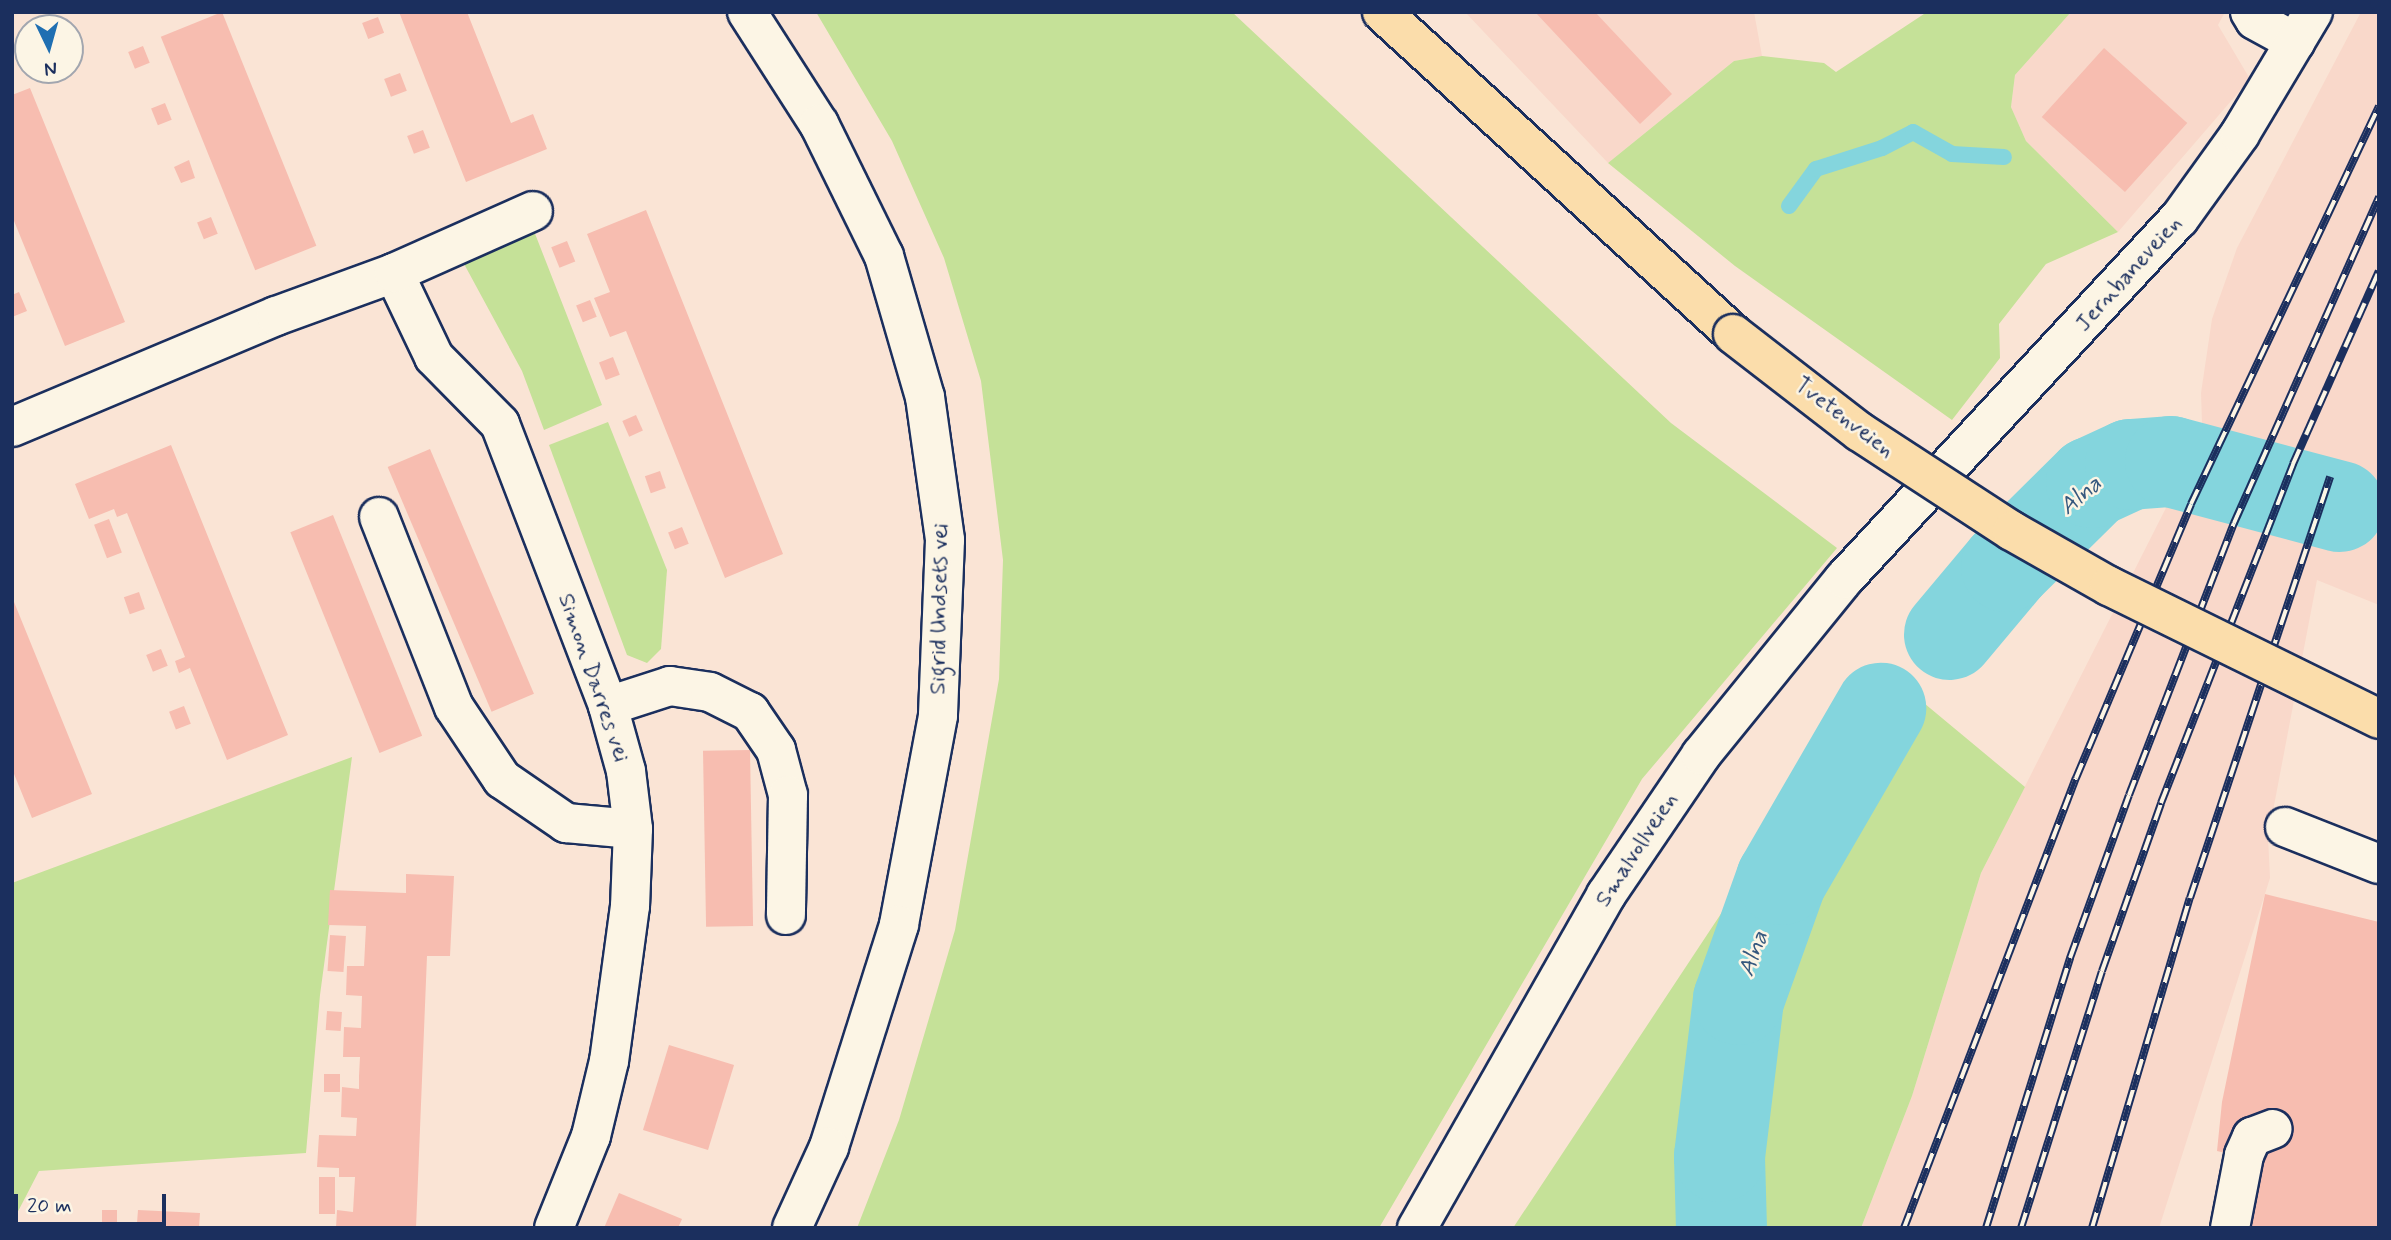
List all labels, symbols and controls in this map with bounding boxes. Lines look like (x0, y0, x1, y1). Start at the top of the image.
north arrow (14, 14, 84, 84)
text: N (43, 55, 58, 81)
street label: Jernbaneveien (2070, 210, 2188, 338)
street label: Tvetenveien (1789, 372, 1899, 464)
water label: Alna (2054, 470, 2108, 522)
street label: Sigrid Undsets vei (925, 521, 955, 697)
street label: Simon Darres vei (552, 591, 634, 765)
street label: Smalvollveien (1590, 788, 1684, 912)
water label: Alna (1733, 927, 1775, 981)
scale bar (18, 1180, 170, 1224)
text: 20 m (27, 1192, 72, 1220)

